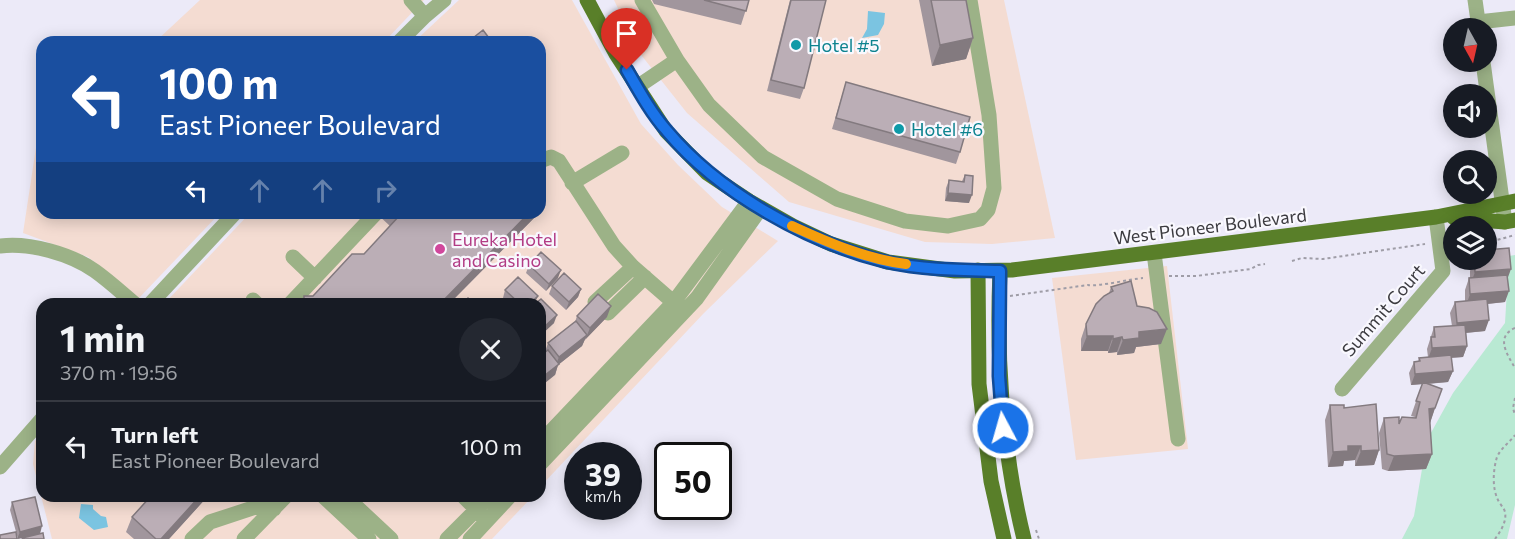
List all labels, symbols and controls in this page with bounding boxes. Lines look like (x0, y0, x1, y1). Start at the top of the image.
pin (601, 8, 652, 70)
icon: arrive (610, 17, 643, 50)
north arrow (1443, 18, 1497, 72)
map controls (1443, 18, 1497, 270)
place label: Hotel #5 (808, 34, 880, 56)
marker: Hotel #5 (789, 38, 803, 52)
text: 100 m (159, 56, 279, 108)
icon: left (60, 60, 138, 138)
button: sound (1443, 84, 1497, 138)
text: East Pioneer Boulevard (159, 108, 441, 141)
place label: Hotel #6 (911, 118, 983, 140)
marker: Hotel #6 (892, 122, 906, 136)
button: search (1443, 150, 1497, 204)
icon: left (180, 174, 213, 207)
icon: ahead (243, 174, 276, 207)
icon: ahead (306, 174, 339, 207)
icon: right (369, 174, 402, 207)
street label: West Pioneer Boulevard (1112, 203, 1308, 249)
button: layers (1443, 216, 1497, 270)
place label: Eureka Hotel and Casino (452, 228, 557, 271)
marker: Eureka Hotel and Casino (433, 242, 447, 256)
street label: Summit Court (1337, 259, 1429, 361)
text: 1 min (60, 315, 145, 359)
button: close (459, 318, 522, 381)
text: 370 m · 19:56 (60, 360, 178, 384)
position arrow (971, 396, 1035, 460)
text: Turn left (111, 421, 198, 448)
icon: left (60, 430, 93, 463)
text: 100 m (460, 433, 522, 460)
speed limit sign: 50 (654, 442, 732, 520)
text: East Pioneer Boulevard (111, 448, 320, 472)
text: 39 (585, 455, 621, 492)
text: km/h (585, 487, 621, 505)

